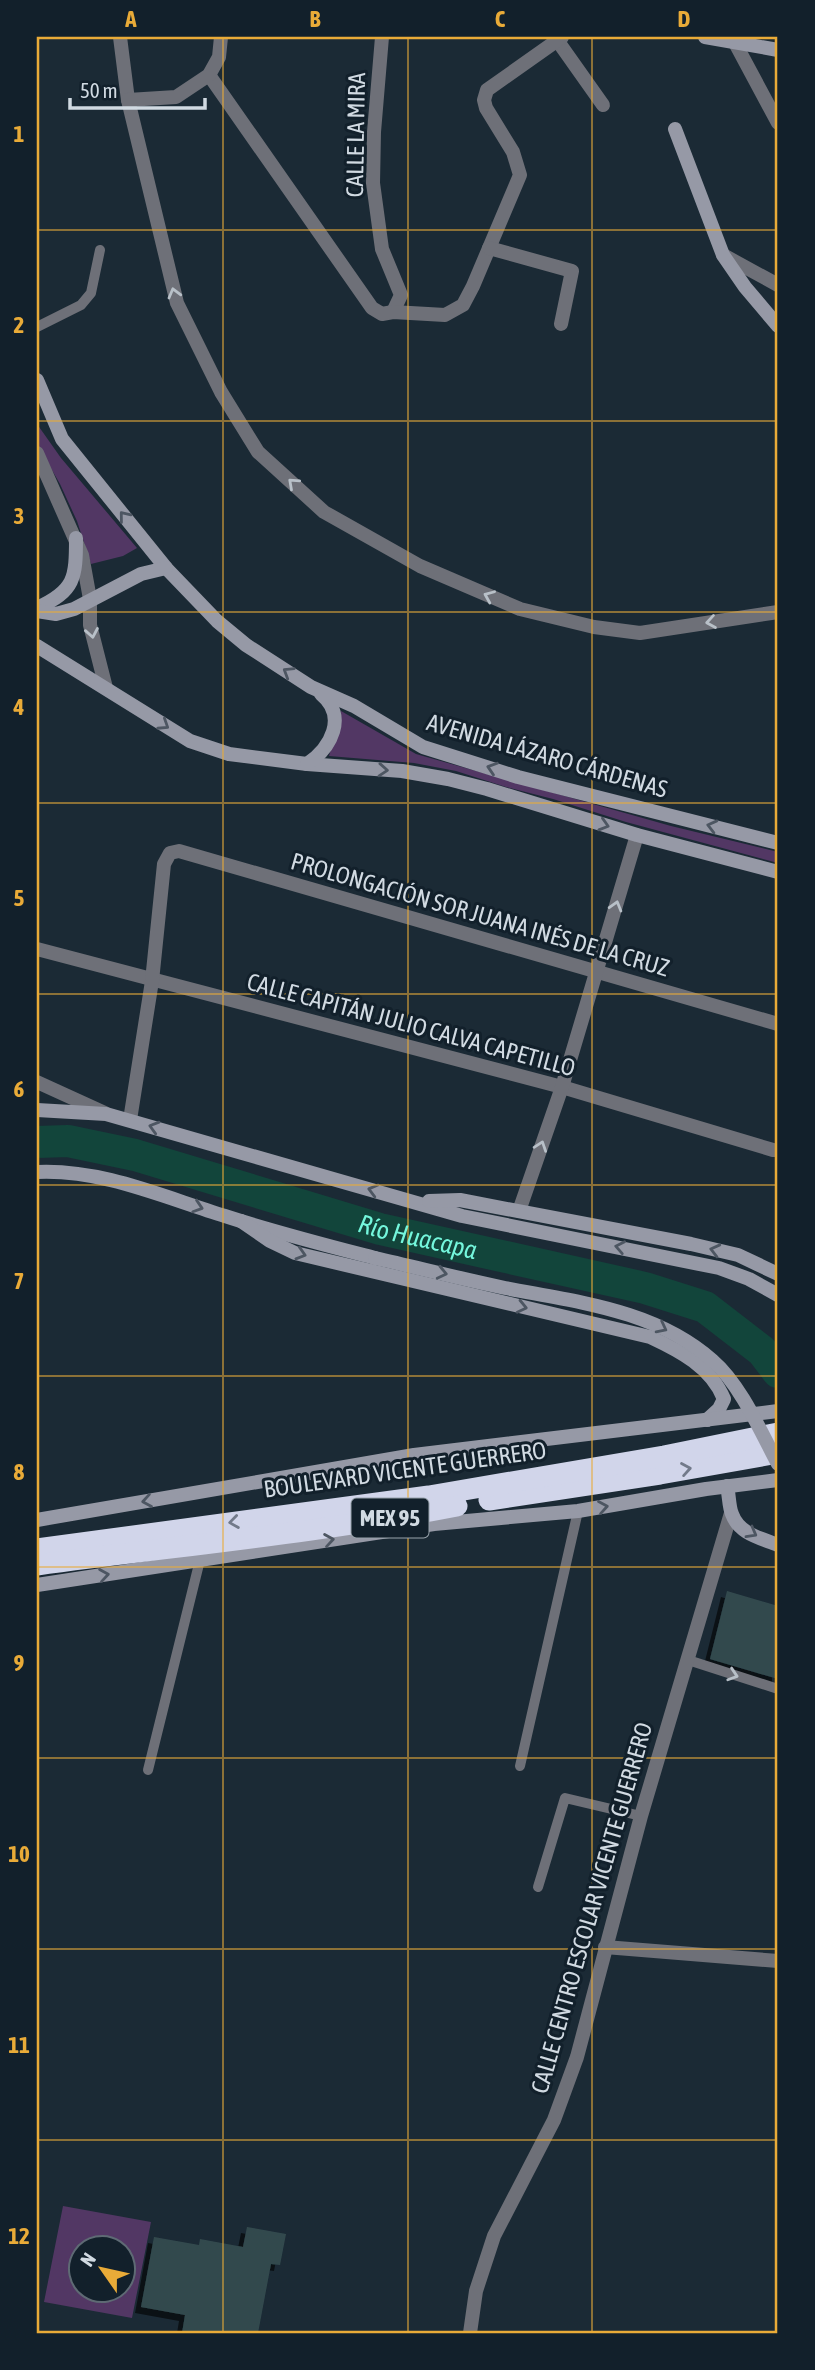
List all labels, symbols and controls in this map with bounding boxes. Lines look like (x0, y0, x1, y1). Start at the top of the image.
text: A (124, 6, 137, 32)
text: B (310, 6, 321, 32)
text: C (495, 6, 506, 32)
text: D (678, 6, 691, 32)
scale bar (70, 66, 205, 110)
street label: CALLE LA MIRA (341, 72, 370, 198)
text: 50 m (80, 78, 118, 102)
text: 1 (14, 121, 25, 147)
one-way arrow (168, 287, 183, 299)
text: 2 (14, 312, 24, 338)
one-way arrow (288, 479, 301, 492)
text: 3 (14, 503, 24, 529)
one-way arrow (120, 512, 132, 525)
one-way arrow (484, 590, 497, 604)
one-way arrow (705, 614, 717, 629)
one-way arrow (84, 627, 99, 639)
one-way arrow (282, 668, 295, 681)
text: 4 (13, 694, 25, 720)
street label: AVENIDA LÁZARO CÁRDENAS (424, 708, 671, 803)
one-way arrow (156, 716, 169, 729)
one-way arrow (378, 762, 389, 777)
one-way arrow (487, 762, 499, 776)
one-way arrow (597, 816, 609, 831)
one-way arrow (706, 820, 718, 835)
street label: PROLONGACIÓN SOR JUANA INÉS DE LA CRUZ (288, 847, 673, 982)
text: 5 (14, 885, 25, 911)
one-way arrow (608, 900, 623, 912)
street label: CALLE CAPITÁN JULIO CALVA CAPETILLO (244, 968, 578, 1081)
text: 6 (14, 1076, 25, 1102)
one-way arrow (148, 1121, 160, 1135)
one-way arrow (533, 1141, 547, 1153)
one-way arrow (367, 1184, 379, 1198)
one-way arrow (191, 1199, 203, 1214)
water label: Río Huacapa (355, 1208, 480, 1265)
one-way arrow (614, 1240, 626, 1255)
one-way arrow (709, 1244, 721, 1258)
one-way arrow (295, 1245, 307, 1260)
one-way arrow (436, 1265, 448, 1280)
text: 7 (14, 1268, 24, 1294)
one-way arrow (516, 1298, 528, 1313)
one-way arrow (655, 1319, 667, 1333)
street label: BOULEVARD VICENTE GUERRERO (262, 1436, 548, 1503)
text: 8 (14, 1459, 25, 1485)
one-way arrow (680, 1463, 692, 1478)
one-way arrow (141, 1493, 153, 1508)
road number: MEX 95 (352, 1498, 428, 1538)
one-way arrow (597, 1500, 609, 1515)
one-way arrow (228, 1514, 240, 1529)
one-way arrow (744, 1525, 757, 1538)
one-way arrow (323, 1533, 335, 1548)
one-way arrow (98, 1568, 110, 1583)
text: 9 (14, 1650, 25, 1676)
one-way arrow (727, 1667, 739, 1681)
street label: CALLE CENTRO ESCOLAR VICENTE GUERRERO (526, 1719, 658, 2096)
text: 10 (8, 1841, 30, 1867)
text: 11 (8, 2032, 30, 2058)
text: 12 (8, 2223, 30, 2249)
north arrow (66, 2234, 136, 2304)
text: N (76, 2249, 100, 2270)

